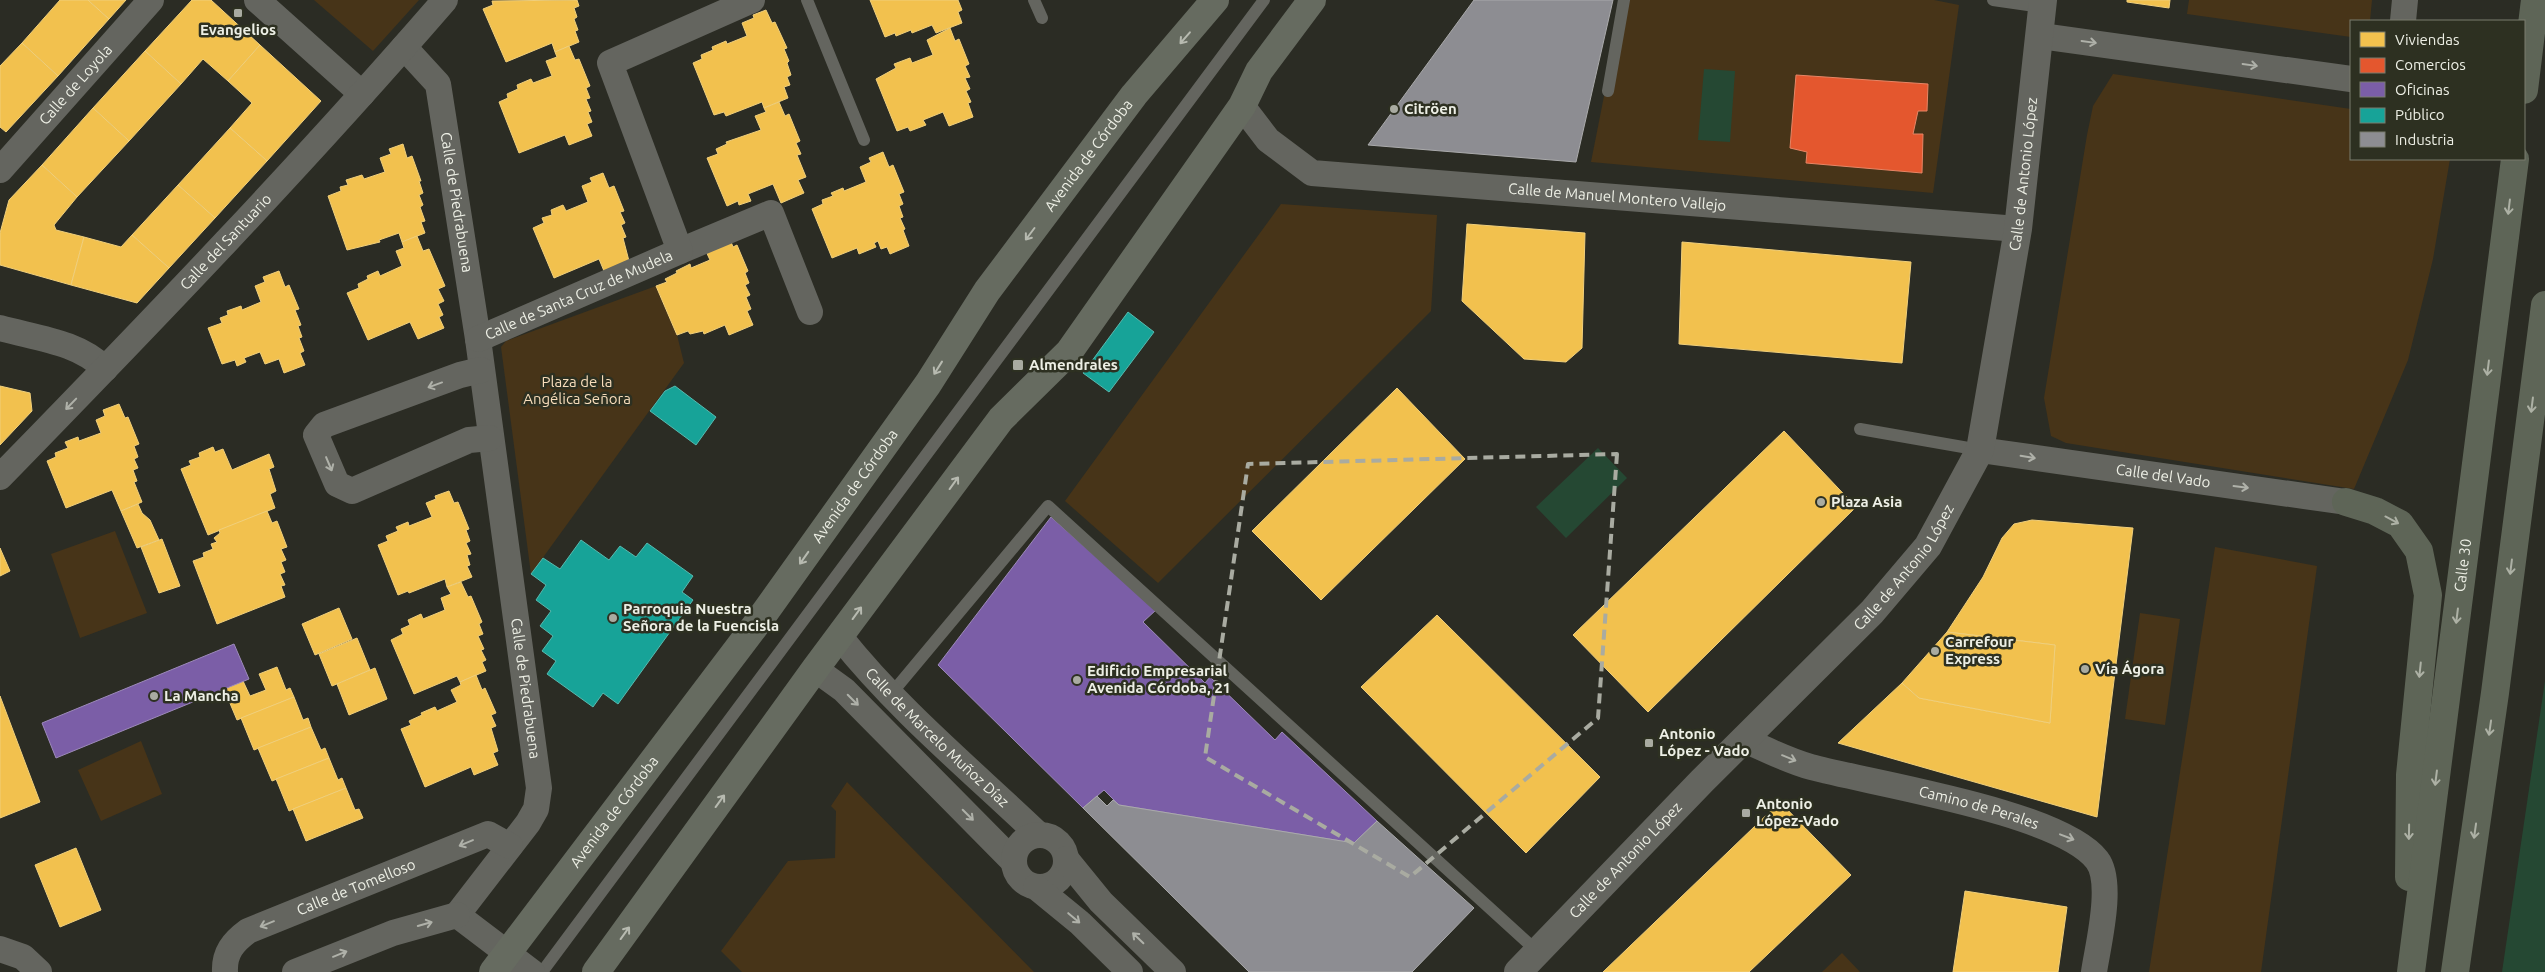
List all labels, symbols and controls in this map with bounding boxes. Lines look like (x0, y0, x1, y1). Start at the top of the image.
marker: Evangelios (232, 7, 244, 19)
legend (2350, 20, 2525, 160)
place label: Evangelios (200, 21, 276, 38)
one-way arrow (1179, 31, 1190, 44)
text: Viviendas (2395, 31, 2459, 48)
one-way arrow (2081, 37, 2097, 47)
street label: Calle de Loyola (35, 41, 115, 128)
text: Comercios (2395, 56, 2466, 73)
one-way arrow (2242, 60, 2258, 70)
text: Oficinas (2395, 81, 2449, 98)
street label: Avenida de Córdoba (1041, 96, 1136, 215)
street label: Calle de Antonio López (2005, 96, 2040, 252)
place label: Citröen (1404, 100, 1457, 117)
marker: Citröen (1388, 103, 1400, 115)
text: Público (2395, 106, 2445, 123)
street label: Calle de Piedrabuena (438, 131, 476, 274)
text: Industria (2395, 131, 2454, 148)
street label: Calle de Manuel Montero Vallejo (1508, 180, 1727, 214)
street label: Calle del Santuario (176, 190, 275, 293)
one-way arrow (2504, 199, 2514, 215)
one-way arrow (1024, 227, 1035, 240)
street label: Calle de Santa Cruz de Mudela (482, 246, 675, 343)
place label: Almendrales (1029, 356, 1118, 373)
marker: Almendrales (1011, 358, 1025, 372)
one-way arrow (932, 360, 942, 374)
one-way arrow (2483, 360, 2493, 376)
park label: Plaza de la Angélica Señora (523, 373, 631, 407)
one-way arrow (428, 381, 443, 390)
one-way arrow (2527, 397, 2537, 413)
one-way arrow (65, 398, 77, 411)
street label: Avenida de Córdoba (808, 426, 901, 546)
one-way arrow (2020, 453, 2036, 463)
one-way arrow (324, 456, 334, 471)
street label: Calle del Vado (2115, 460, 2212, 491)
one-way arrow (949, 476, 959, 490)
one-way arrow (2232, 482, 2248, 492)
place label: Plaza Asia (1831, 493, 1902, 510)
marker: Plaza Asia (1815, 496, 1827, 508)
street label: Calle de Antonio López (1850, 501, 1957, 633)
one-way arrow (2384, 515, 2399, 525)
street label: Calle 30 (2451, 538, 2474, 593)
one-way arrow (799, 551, 809, 565)
one-way arrow (2506, 558, 2516, 574)
place label: Parroquia Nuestra Señora de la Fuencisla (623, 600, 779, 634)
one-way arrow (852, 606, 862, 620)
one-way arrow (2452, 608, 2462, 624)
marker: Parroquia Nuestra Señora de la Fuencisla (607, 612, 619, 624)
street label: Calle de Piedrabuena (508, 617, 544, 760)
place label: Carrefour Express (1945, 633, 2015, 667)
marker: Carrefour Express (1929, 645, 1941, 657)
place label: Vía Ágora (2095, 660, 2164, 677)
place label: Edificio Empresarial Avenida Córdoba, 21 (1087, 662, 1231, 696)
one-way arrow (2416, 662, 2425, 678)
marker: Vía Ágora (2079, 663, 2091, 675)
street label: Calle de Marcelo Muñoz Díaz (862, 664, 1013, 811)
marker: Edificio Empresarial Avenida Córdoba, 21 (1071, 674, 1083, 686)
place label: La Mancha (164, 687, 239, 704)
marker: La Mancha (148, 690, 160, 702)
one-way arrow (847, 693, 859, 706)
one-way arrow (2485, 719, 2495, 735)
place label: Antonio López - Vado (1659, 725, 1749, 759)
marker: Antonio López - Vado (1643, 737, 1655, 749)
street label: Avenida de Córdoba (566, 752, 662, 871)
one-way arrow (1781, 754, 1796, 764)
one-way arrow (2431, 769, 2441, 785)
street label: Camino de Perales (1917, 782, 2042, 832)
one-way arrow (715, 794, 725, 808)
place label: Antonio López-Vado (1756, 795, 1839, 829)
street label: Calle de Antonio López (1565, 798, 1685, 922)
marker: Antonio López-Vado (1740, 807, 1752, 819)
one-way arrow (961, 809, 974, 821)
one-way arrow (2470, 823, 2480, 839)
one-way arrow (2404, 824, 2414, 840)
one-way arrow (2059, 833, 2074, 842)
one-way arrow (459, 839, 474, 849)
street label: Calle de Tomelloso (294, 855, 418, 918)
one-way arrow (1067, 912, 1080, 923)
one-way arrow (417, 919, 433, 928)
one-way arrow (260, 920, 275, 929)
one-way arrow (620, 926, 630, 940)
one-way arrow (1132, 932, 1144, 944)
one-way arrow (332, 949, 347, 958)

